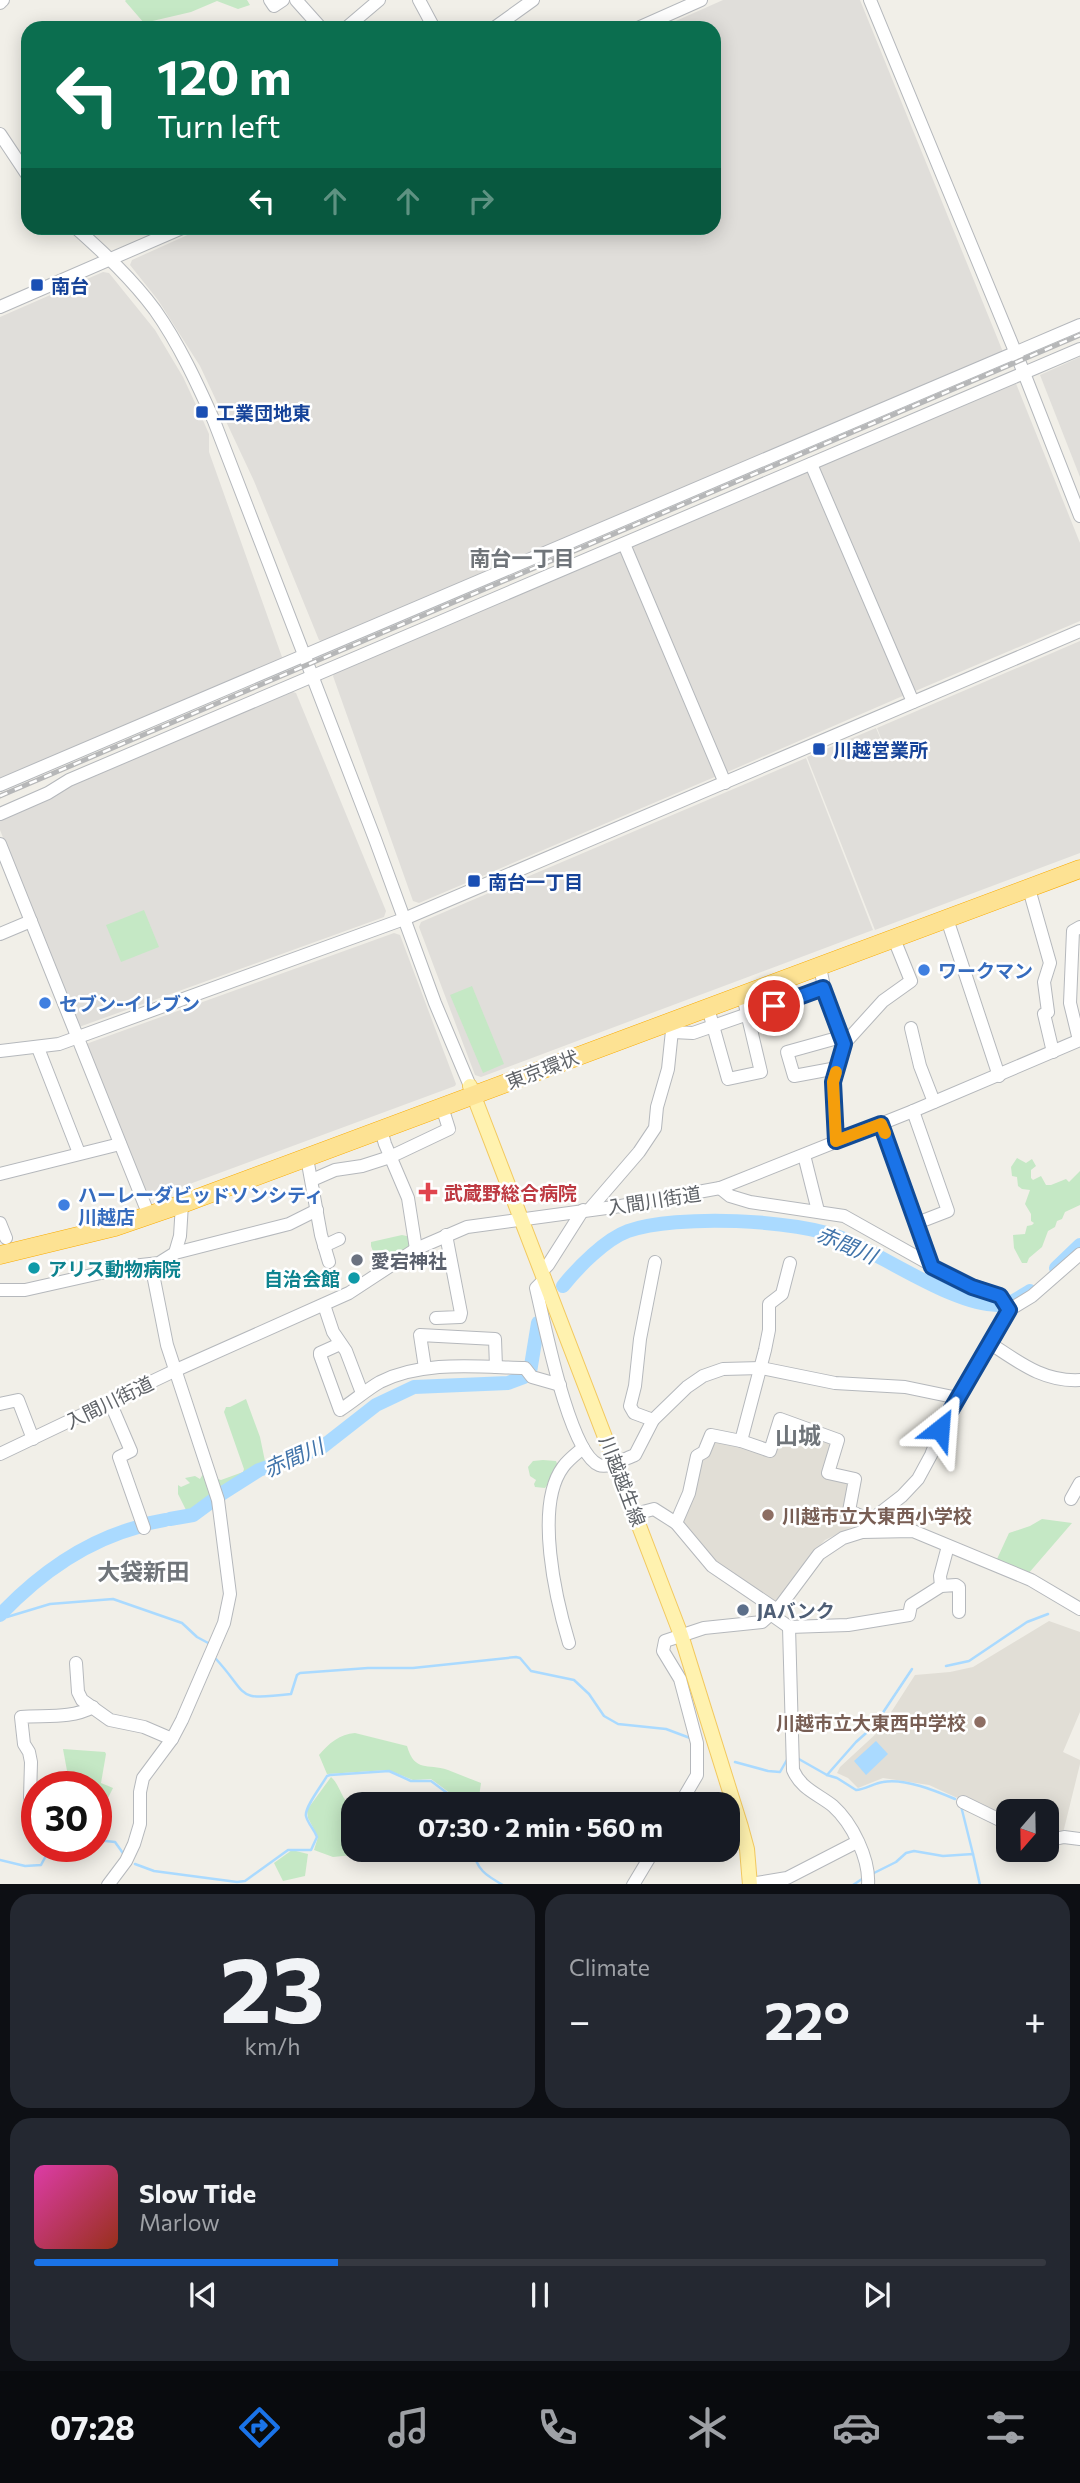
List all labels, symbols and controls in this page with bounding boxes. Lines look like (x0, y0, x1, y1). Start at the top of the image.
text: 120 m (157, 45, 291, 105)
icon: left (42, 49, 133, 140)
text: Turn left (157, 105, 281, 145)
icon: left (243, 182, 281, 220)
icon: ahead (316, 182, 354, 220)
icon: ahead (389, 182, 427, 220)
icon: right (462, 182, 500, 220)
place label: 南台 (51, 274, 89, 297)
marker: 南台 (29, 277, 45, 293)
place label: 工業団地東 (216, 401, 311, 424)
marker: 工業団地東 (194, 404, 210, 420)
district label: 南台一丁目 (470, 545, 575, 570)
place label: 川越営業所 (833, 738, 928, 761)
marker: 川越営業所 (811, 741, 827, 757)
place label: 南台一丁目 (488, 870, 583, 893)
marker: 南台一丁目 (466, 873, 482, 889)
place label: ワークマン (938, 959, 1033, 982)
marker: ワークマン (916, 962, 932, 978)
pin (744, 976, 804, 1036)
icon: arrive (755, 987, 793, 1025)
place label: セブン-イレブン (59, 992, 200, 1015)
marker: セブン-イレブン (37, 995, 53, 1011)
street label: 東京環状 (502, 1045, 582, 1093)
place label: 武蔵野総合病院 (444, 1181, 577, 1204)
street label: 入間川街道 (605, 1181, 703, 1219)
marker: 武蔵野総合病院 (418, 1182, 438, 1202)
place label: ハーレーダビッドソンシティ 川越店 (78, 1183, 324, 1228)
marker: ハーレーダビッドソンシティ 川越店 (56, 1197, 72, 1213)
water label: 赤間川 (813, 1220, 883, 1269)
place label: 愛宕神社 (371, 1249, 447, 1272)
marker: 愛宕神社 (349, 1252, 365, 1268)
place label: アリス動物病院 (48, 1257, 181, 1280)
marker: アリス動物病院 (26, 1260, 42, 1276)
place label: 自治会館 (264, 1267, 340, 1290)
marker: 自治会館 (346, 1270, 362, 1286)
street label: 入間川街道 (61, 1371, 157, 1433)
position arrow (903, 1392, 977, 1466)
district label: 山城 (775, 1421, 821, 1449)
water label: 赤間川 (259, 1432, 329, 1481)
street label: 川越越生線 (595, 1433, 651, 1529)
place label: 川越市立大東西小学校 (782, 1504, 972, 1527)
marker: 川越市立大東西小学校 (760, 1507, 776, 1523)
district label: 大袋新田 (97, 1557, 189, 1585)
place label: JAバンク (757, 1599, 835, 1622)
marker: JAバンク (735, 1602, 751, 1618)
place label: 川越市立大東西中学校 (776, 1711, 966, 1734)
marker: 川越市立大東西中学校 (972, 1714, 988, 1730)
speed limit sign: 30 (21, 1771, 112, 1862)
north arrow (996, 1799, 1059, 1862)
map controls (996, 1799, 1059, 1862)
text: 07:30 · 2 min · 560 m (418, 1811, 663, 1842)
text: 23 (220, 1930, 325, 2042)
text: Climate (569, 1953, 650, 1981)
text: 22° (764, 1987, 850, 2051)
text: − (569, 1996, 591, 2043)
text: + (1024, 1996, 1046, 2043)
text: km/h (245, 2032, 300, 2060)
text: Slow Tide (139, 2177, 256, 2208)
text: Marlow (139, 2208, 220, 2236)
icon: previous (184, 2276, 222, 2314)
icon: pause (521, 2276, 559, 2314)
icon: next (858, 2276, 896, 2314)
icon: directions (235, 2403, 284, 2452)
icon: music (384, 2403, 433, 2452)
icon: phone (533, 2403, 582, 2452)
icon: climate (683, 2403, 732, 2452)
icon: car (832, 2403, 881, 2452)
icon: filters (981, 2403, 1030, 2452)
text: 07:28 (50, 2407, 135, 2447)

